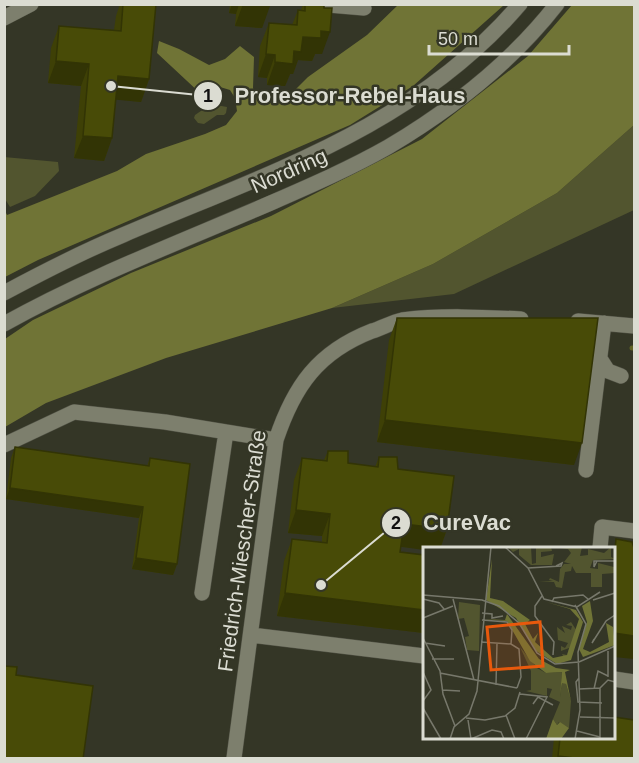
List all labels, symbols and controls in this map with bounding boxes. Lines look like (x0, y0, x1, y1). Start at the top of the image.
scale bar (429, 18, 568, 56)
text: 50 m (438, 29, 478, 49)
callout: Professor-Rebel-Haus (193, 76, 478, 116)
text: Professor-Rebel-Haus (234, 83, 466, 108)
text: 1 (203, 86, 213, 106)
street label: Nordring (247, 144, 330, 197)
street label: Friedrich-Miescher-Straße (213, 429, 270, 673)
callout: CureVac (381, 503, 523, 543)
text: CureVac (423, 510, 511, 535)
text: 2 (391, 513, 401, 533)
inset map (423, 547, 615, 739)

